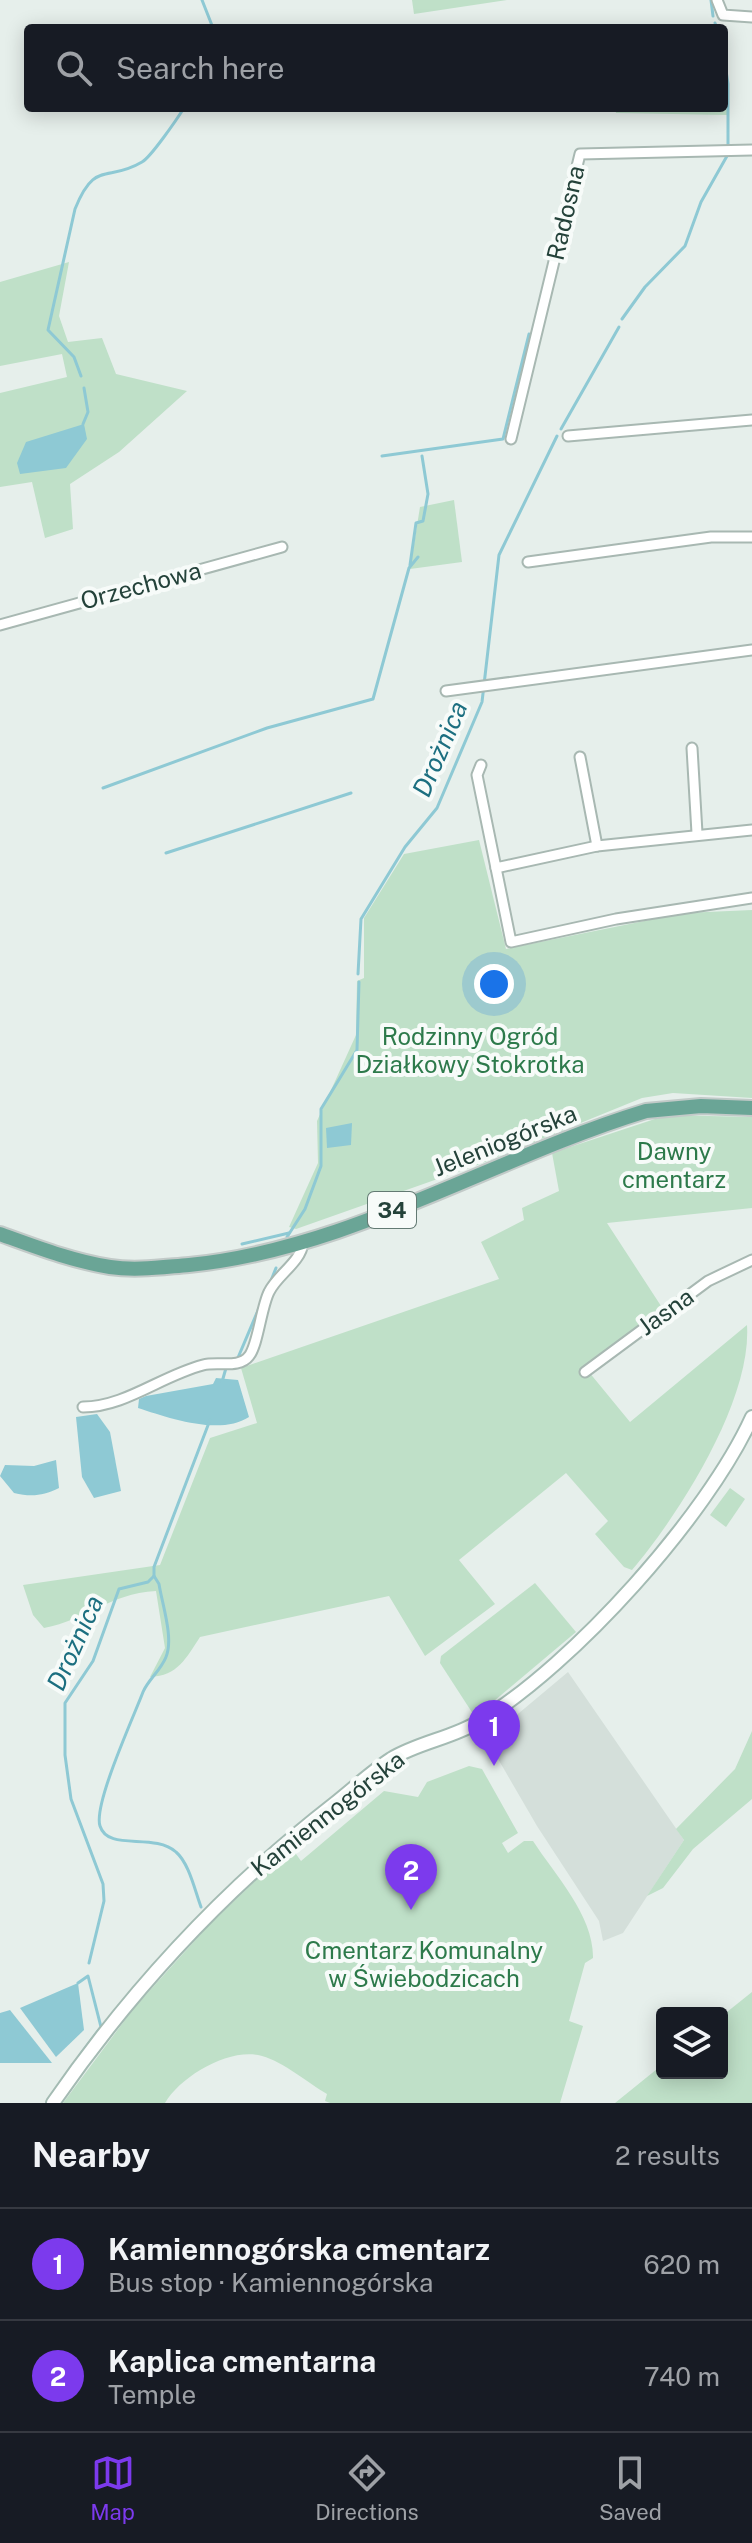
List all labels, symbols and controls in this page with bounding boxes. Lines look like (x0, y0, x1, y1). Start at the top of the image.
search box (24, 24, 728, 112)
icon: search (52, 46, 96, 90)
text: Search here (116, 50, 284, 86)
street label: Radosna (541, 163, 589, 263)
street label: Orzechowa (77, 555, 204, 615)
water label: Drożnica (406, 696, 474, 801)
your location (474, 964, 514, 1004)
park label: Rodzinny Ogród Działkowy Stokrotka (355, 1022, 585, 1078)
street label: Jeleniogórska (429, 1099, 581, 1182)
park label: Dawny cmentarz (622, 1137, 726, 1193)
road number: 34 (368, 1192, 416, 1228)
street label: Jasna (632, 1282, 699, 1341)
water label: Drożnica (40, 1590, 109, 1695)
pin: 1 (468, 1700, 520, 1766)
street label: Kamiennogórska (245, 1745, 410, 1882)
pin: 2 (385, 1844, 437, 1910)
park label: Cmentarz Komunalny w Świebodzicach (305, 1936, 543, 1992)
map controls (656, 2007, 728, 2079)
button: layers (656, 2007, 728, 2079)
text: Nearby (32, 2135, 150, 2175)
text: 2 results (615, 2140, 720, 2171)
text: Kamiennogórska cmentarz (108, 2231, 490, 2267)
text: 1 (52, 2249, 64, 2280)
text: 620 m (644, 2249, 720, 2280)
text: Bus stop · Kamiennogórska (108, 2267, 433, 2298)
text: Kaplica cmentarna (108, 2343, 376, 2379)
text: 2 (50, 2361, 66, 2392)
text: 740 m (644, 2361, 720, 2392)
text: Temple (108, 2379, 196, 2410)
tab: Map (90, 2451, 135, 2525)
tab: Directions (315, 2451, 419, 2525)
tab: Saved (599, 2451, 662, 2525)

